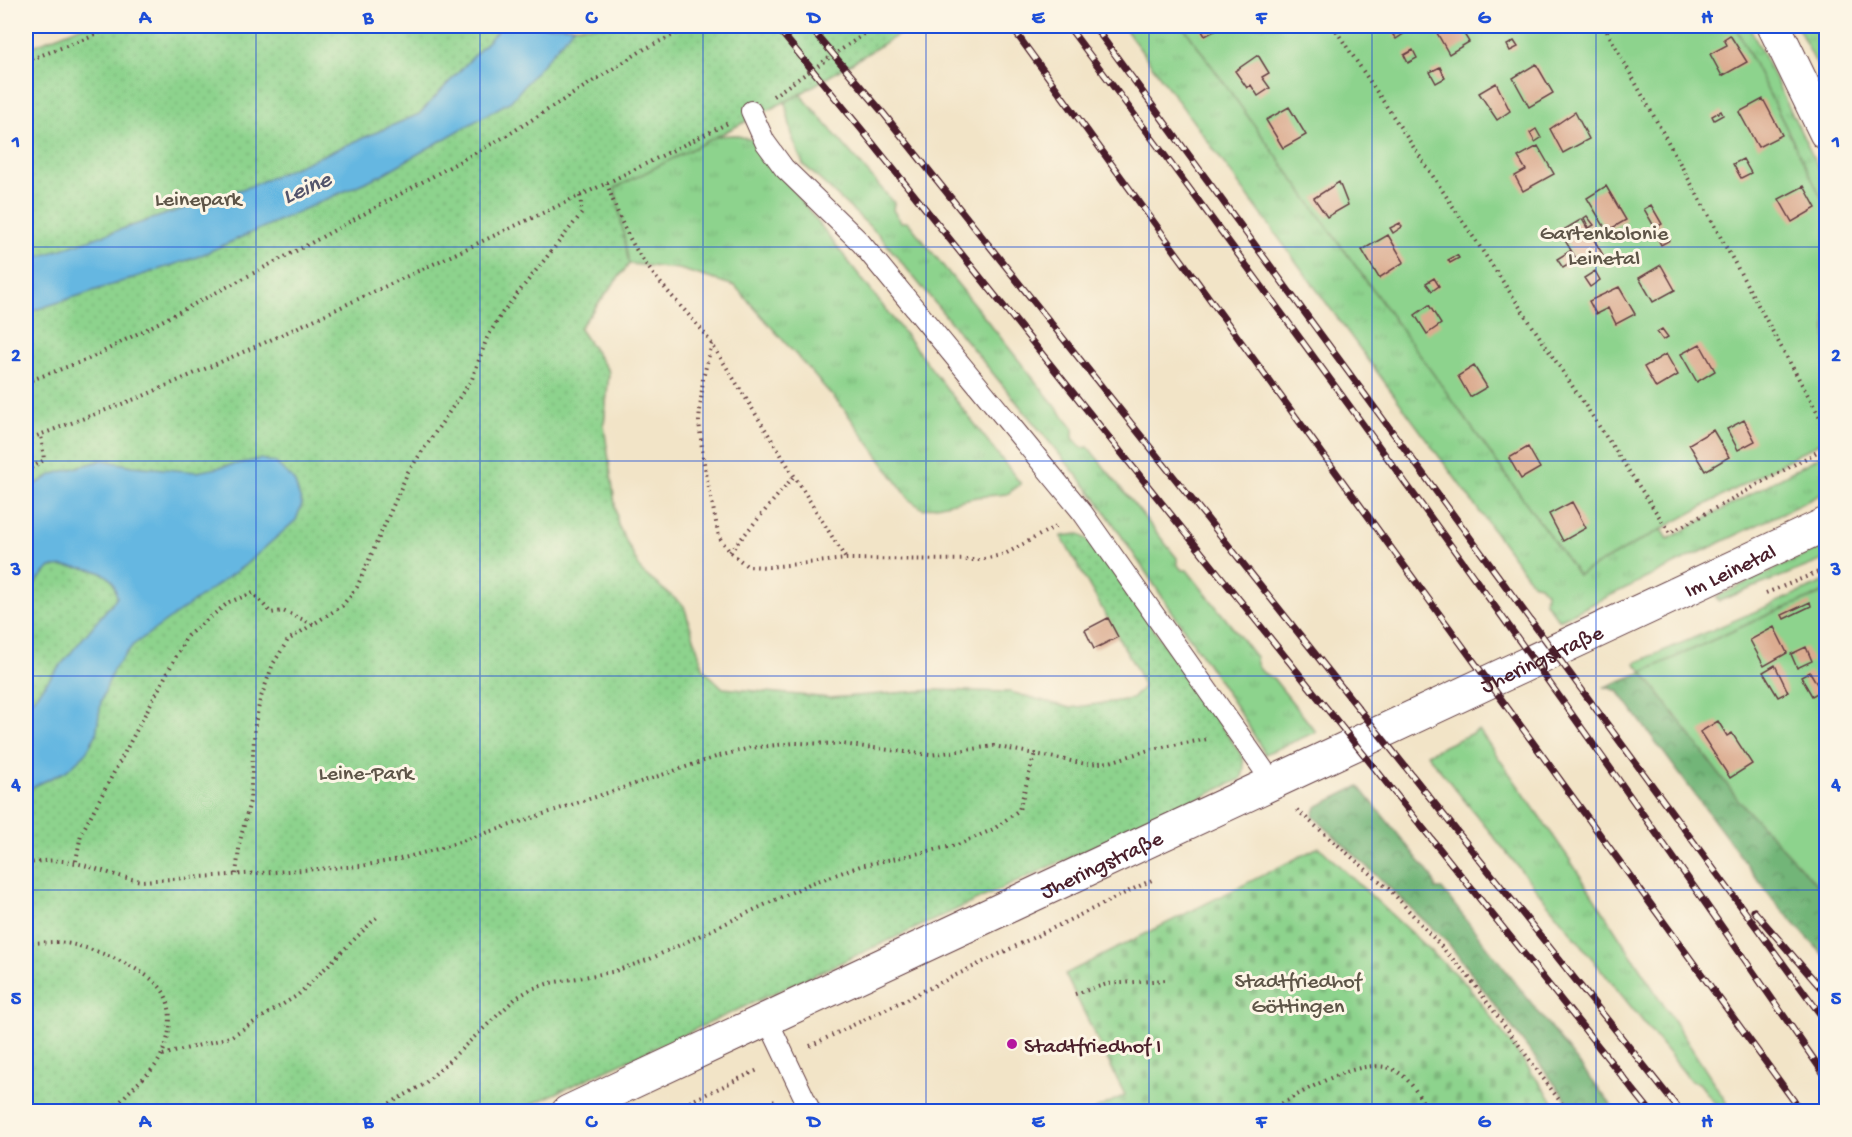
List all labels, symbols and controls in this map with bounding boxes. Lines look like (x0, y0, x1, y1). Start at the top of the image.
text: A (138, 8, 153, 31)
text: B (362, 8, 374, 31)
text: C (585, 8, 599, 31)
text: D (805, 8, 821, 31)
text: E (1032, 8, 1046, 31)
text: F (1255, 8, 1268, 31)
text: G (1478, 8, 1492, 31)
text: H (1701, 8, 1713, 31)
text: 1 (11, 132, 20, 155)
text: 1 (1831, 132, 1840, 155)
water label: Leine (279, 165, 338, 212)
park label: Leinepark (155, 188, 244, 214)
park label: Gartenkolonie Leinetal (1540, 222, 1669, 273)
text: 2 (11, 346, 21, 369)
text: 2 (1831, 346, 1841, 369)
street label: Im Leinetal (1681, 540, 1781, 605)
text: 3 (10, 560, 21, 583)
text: 3 (1830, 560, 1841, 583)
street label: Jheringstraße (1477, 621, 1609, 701)
park label: Leine-Park (319, 762, 416, 788)
text: 4 (10, 775, 21, 798)
text: 4 (1830, 775, 1841, 798)
street label: Jheringstraße (1037, 827, 1168, 906)
park label: Stadtfriedhof Göttingen (1235, 970, 1364, 1021)
text: 5 (11, 989, 22, 1012)
text: 5 (1831, 989, 1842, 1012)
place label: Stadtfriedhof I (1024, 1035, 1161, 1061)
marker: Stadtfriedhof I (1005, 1037, 1019, 1051)
text: A (138, 1112, 153, 1135)
text: B (362, 1112, 374, 1135)
text: C (585, 1112, 599, 1135)
text: D (805, 1112, 821, 1135)
text: E (1032, 1112, 1046, 1135)
text: F (1255, 1112, 1268, 1135)
text: G (1478, 1112, 1492, 1135)
text: H (1701, 1112, 1713, 1135)

